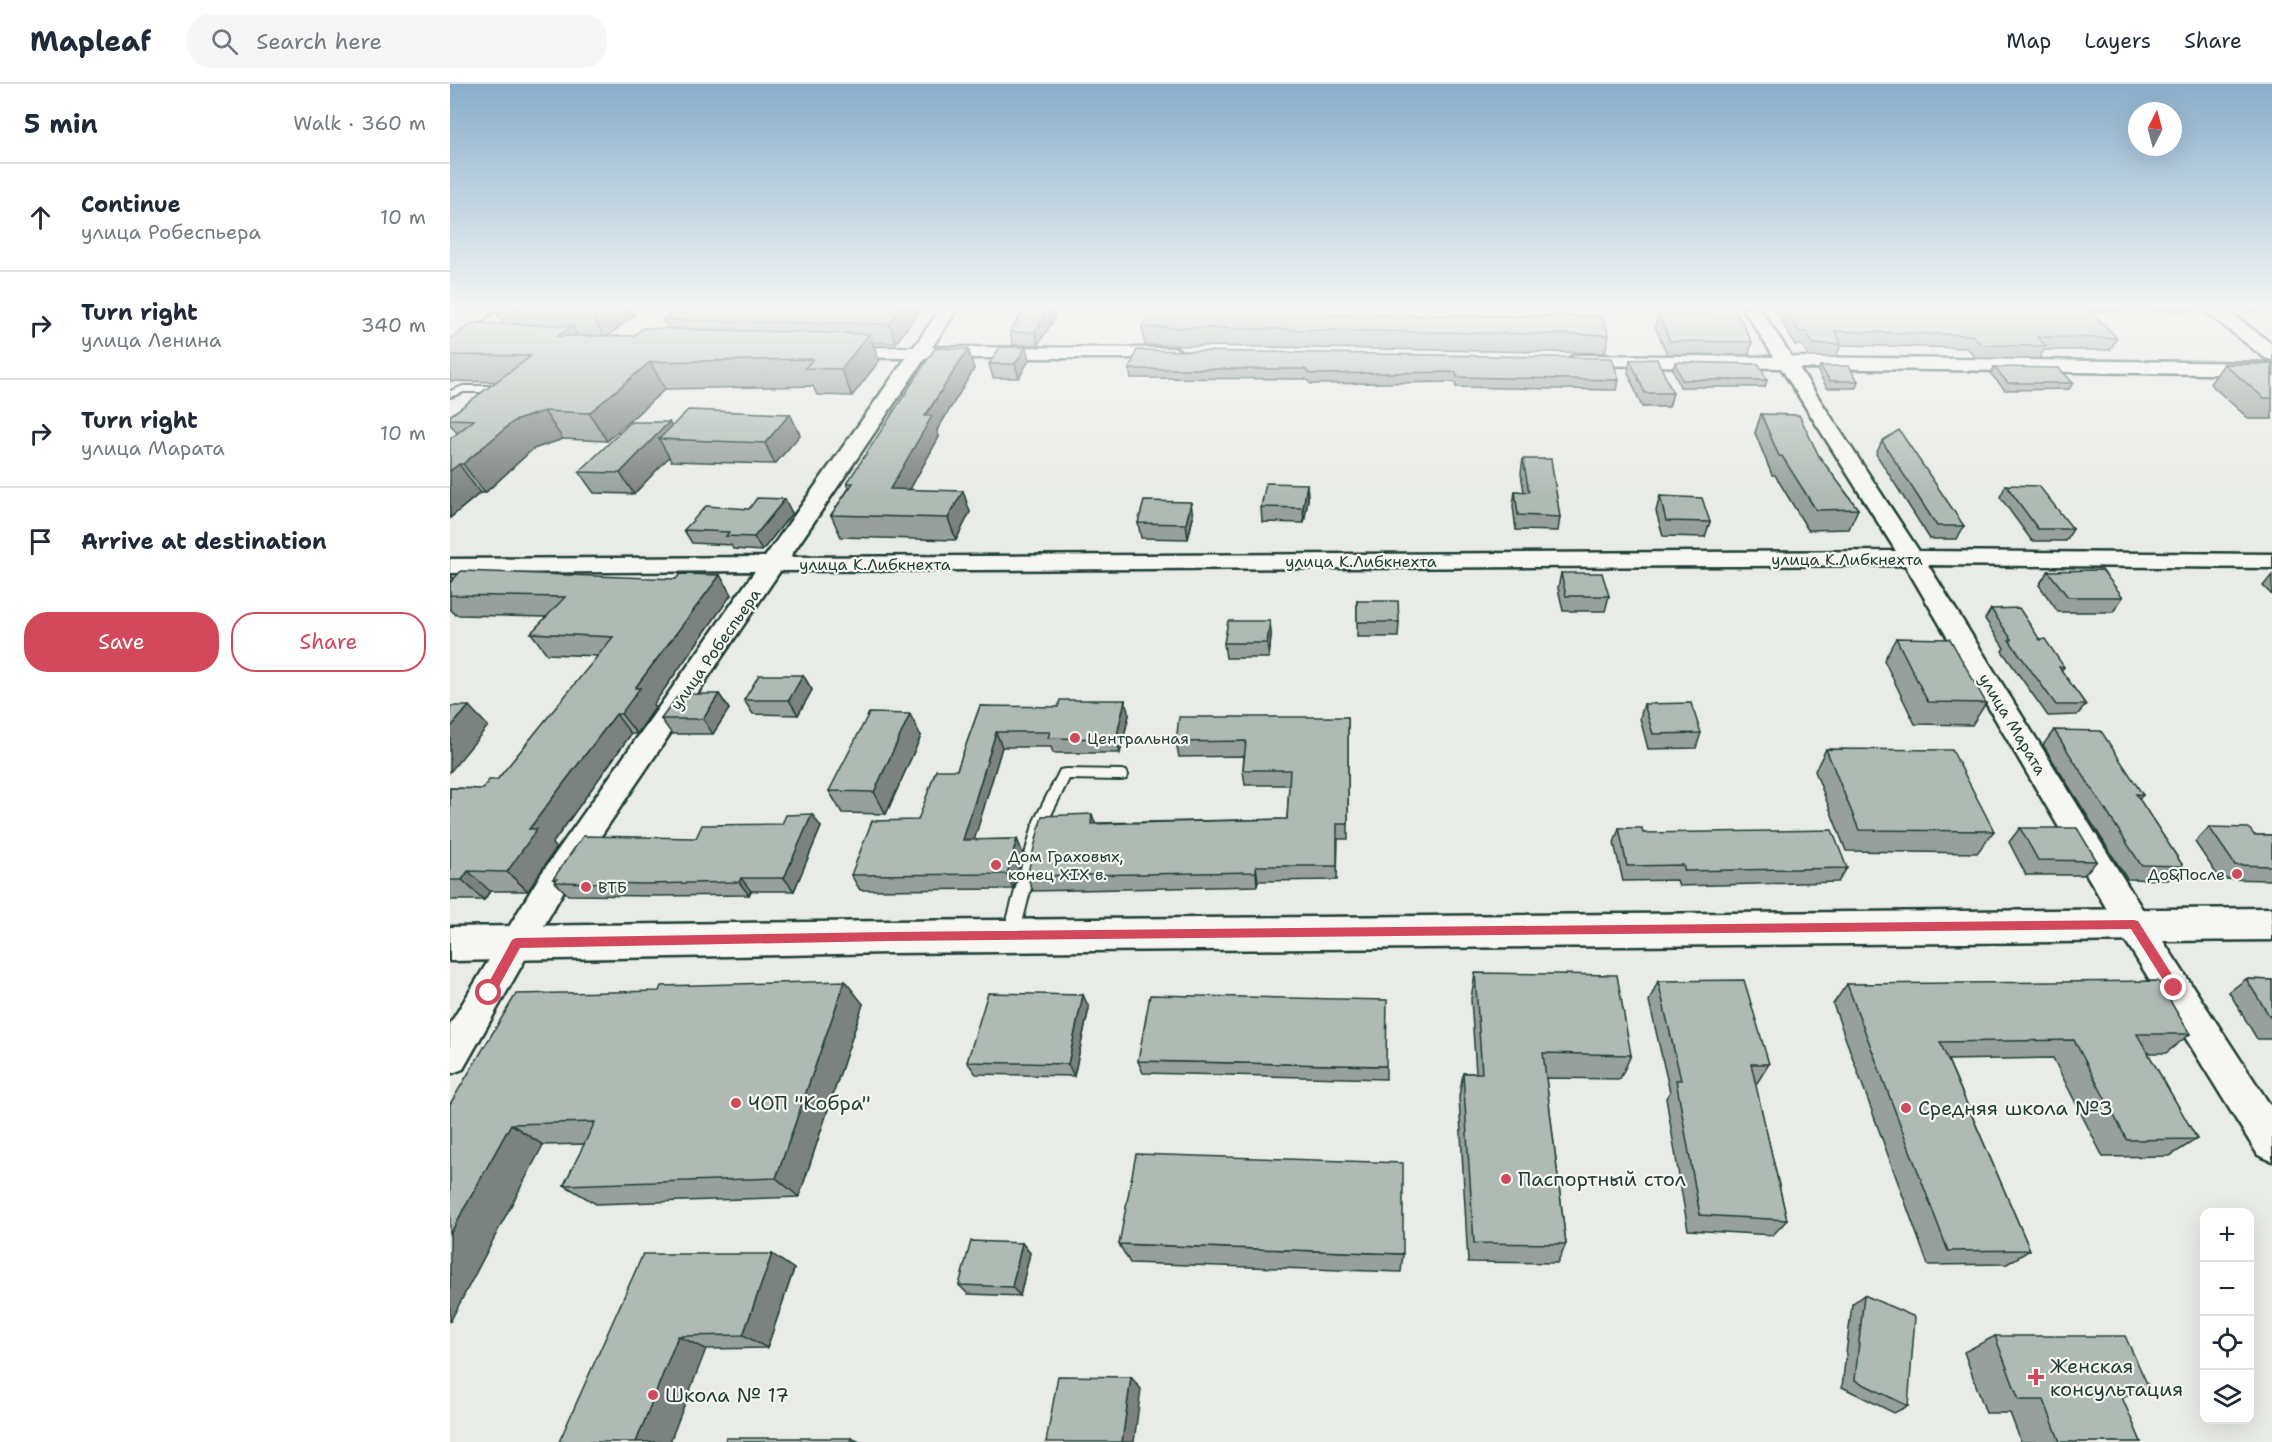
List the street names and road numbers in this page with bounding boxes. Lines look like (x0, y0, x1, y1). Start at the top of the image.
street label: улица К.Либкнехта (1771, 549, 1923, 570)
street label: улица К.Либкнехта (1285, 551, 1437, 572)
street label: улица К.Либкнехта (799, 554, 951, 575)
street label: улица Робеспьера (666, 584, 765, 714)
street label: улица Марата (1974, 670, 2051, 779)

